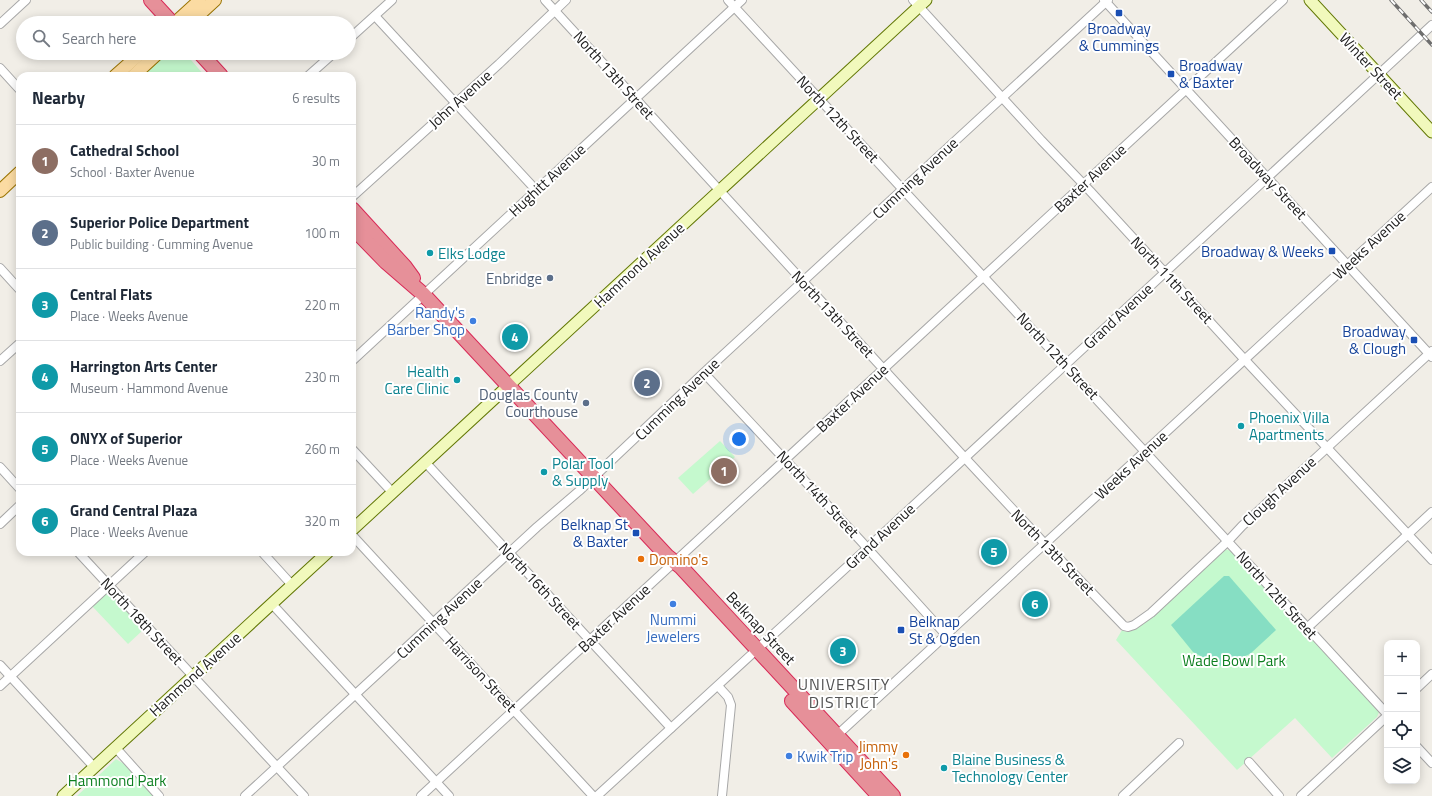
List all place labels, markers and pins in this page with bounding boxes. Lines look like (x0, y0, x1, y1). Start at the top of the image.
marker: Broadway & Cummings (1114, 8, 1124, 18)
place label: Broadway & Cummings (1079, 17, 1159, 57)
place label: Broadway & Baxter (1179, 54, 1243, 94)
marker: Broadway & Baxter (1166, 69, 1176, 79)
place label: Broadway & Weeks (1201, 240, 1324, 263)
place label: Elks Lodge (438, 242, 505, 265)
marker: Broadway & Weeks (1327, 246, 1337, 256)
marker: Elks Lodge (425, 248, 435, 258)
place label: Enbridge (486, 267, 542, 290)
marker: Enbridge (545, 273, 555, 283)
place label: Randy's Barber Shop (387, 301, 465, 341)
marker: Randy's Barber Shop (468, 316, 478, 326)
place label: Broadway & Clough (1342, 320, 1406, 360)
pin: 4 (502, 322, 528, 352)
marker: Broadway & Clough (1409, 335, 1419, 345)
place label: Health Care Clinic (385, 360, 449, 400)
pin: 2 (634, 368, 660, 398)
marker: Health Care Clinic (452, 375, 462, 385)
place label: Douglas County Courthouse (479, 383, 578, 423)
marker: Douglas County Courthouse (581, 398, 591, 408)
place label: Phoenix Villa Apartments (1249, 406, 1330, 446)
marker: Phoenix Villa Apartments (1236, 421, 1246, 431)
place label: Polar Tool & Supply (552, 452, 614, 492)
pin: 1 (711, 456, 737, 486)
marker: Polar Tool & Supply (539, 467, 549, 477)
place label: Belknap St & Baxter (560, 513, 629, 553)
marker: Belknap St & Baxter (631, 528, 641, 538)
pin: 5 (981, 537, 1007, 567)
place label: Domino's (649, 548, 708, 571)
marker: Domino's (636, 554, 646, 564)
pin: 6 (1022, 589, 1048, 619)
marker: Nummi Jewelers (668, 599, 678, 609)
place label: Nummi Jewelers (646, 608, 700, 648)
place label: Belknap St & Ogden (909, 610, 980, 650)
marker: Belknap St & Ogden (896, 625, 906, 635)
pin: 3 (830, 636, 856, 666)
place label: Jimmy John's (858, 735, 898, 775)
place label: Kwik Trip (797, 745, 853, 768)
place label: Blaine Business & Technology Center (952, 748, 1068, 788)
marker: Jimmy John's (901, 750, 911, 760)
marker: Kwik Trip (784, 751, 794, 761)
marker: Blaine Business & Technology Center (939, 763, 949, 773)

